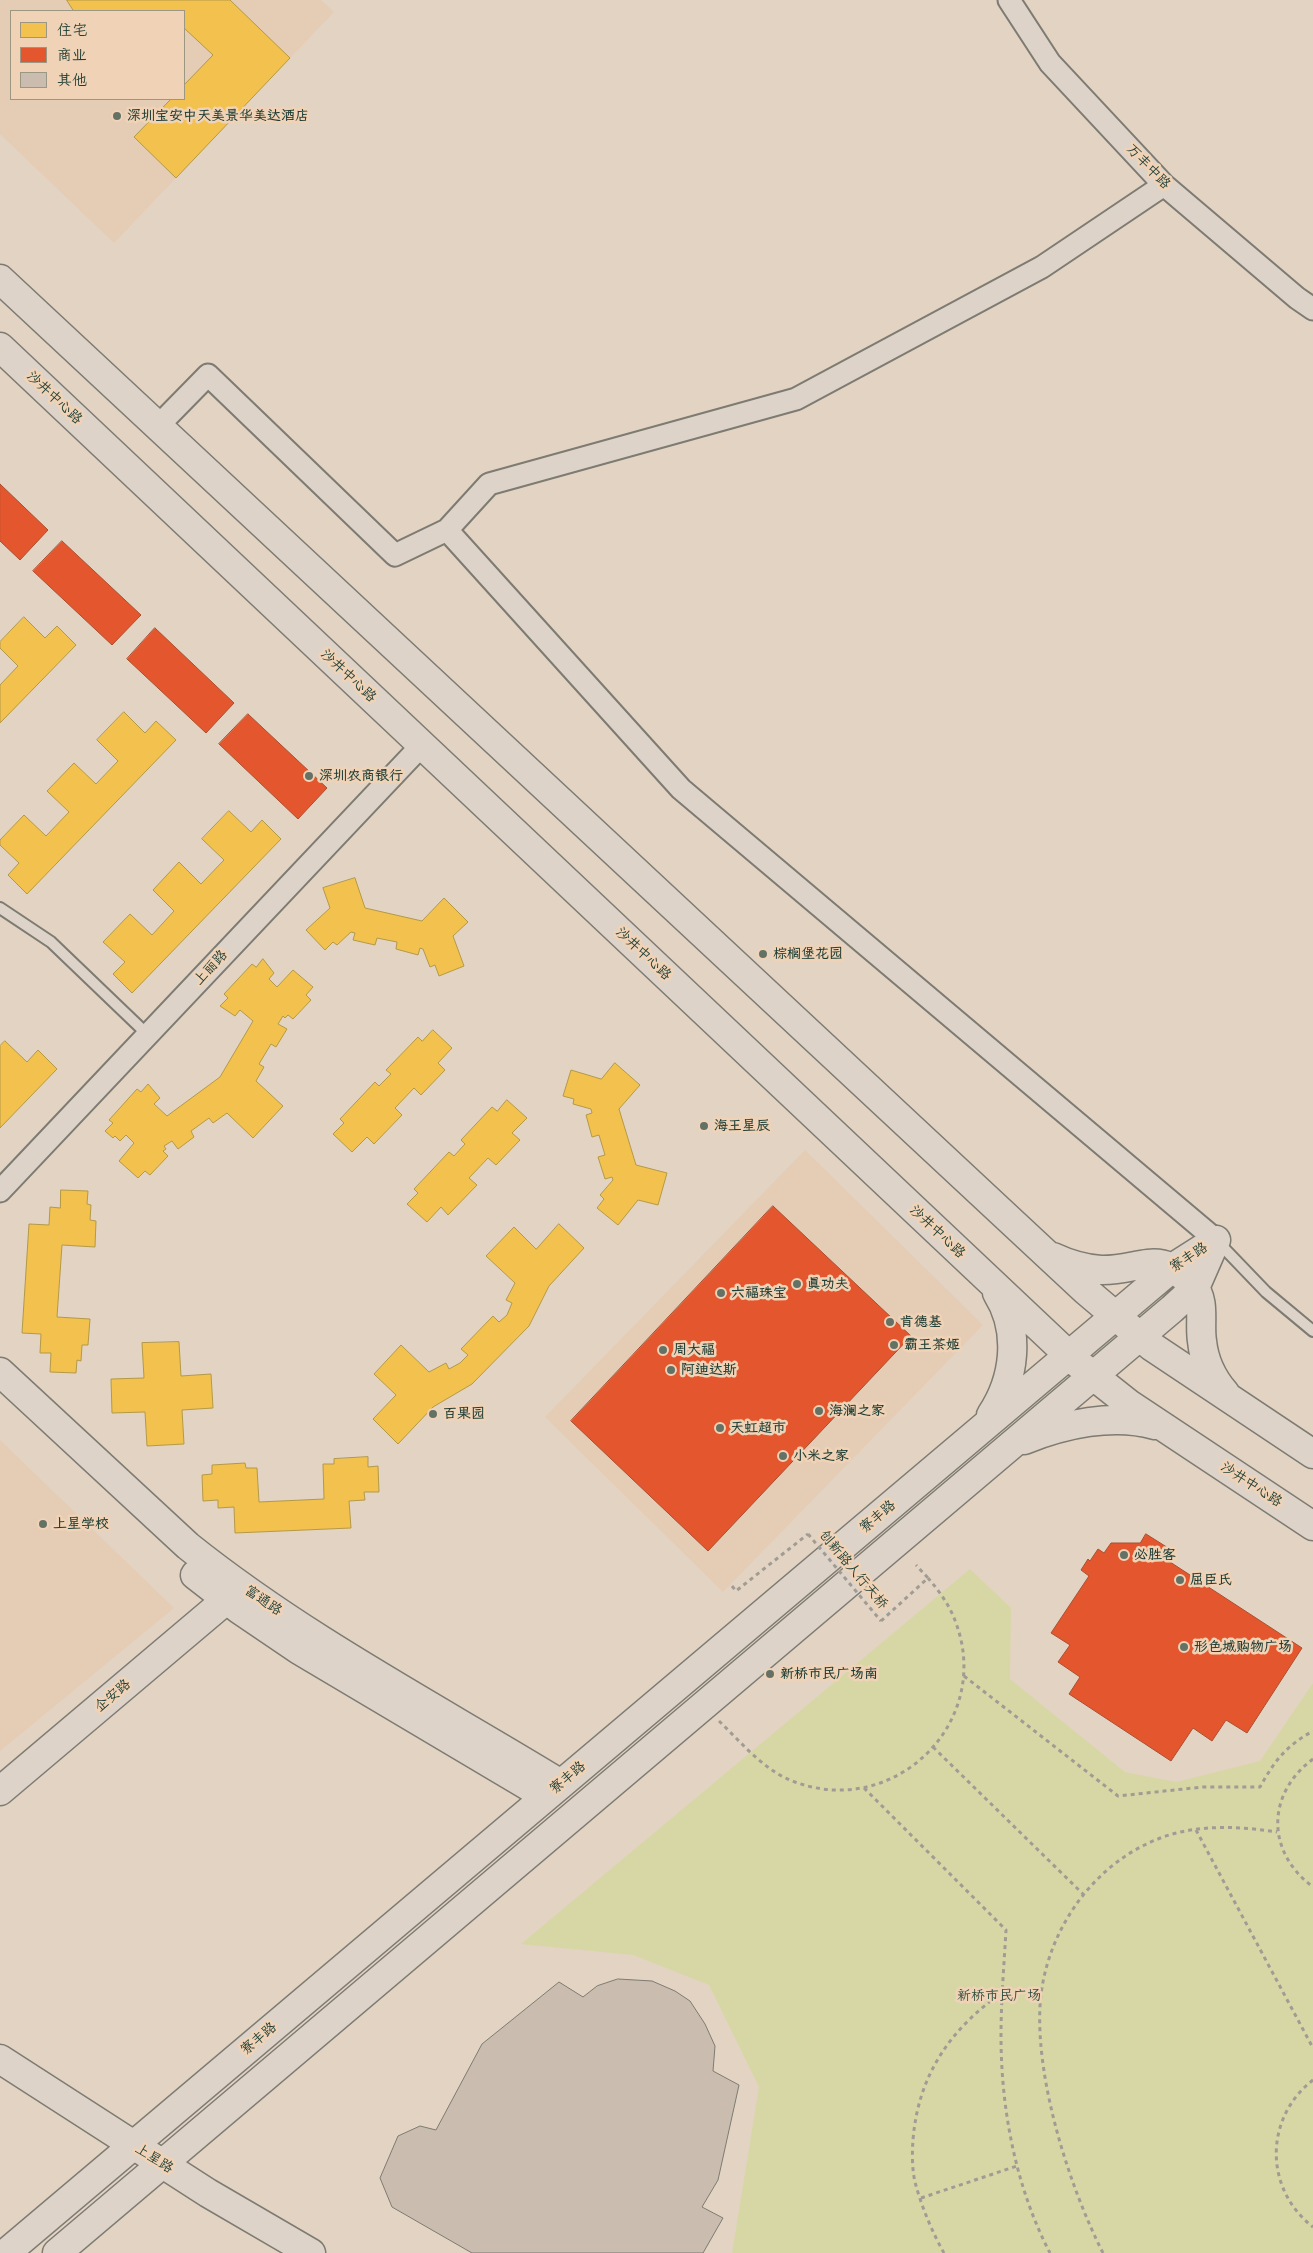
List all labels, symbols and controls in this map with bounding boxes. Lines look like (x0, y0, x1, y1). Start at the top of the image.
legend (10, 10, 185, 100)
text: 住宅 (57, 21, 87, 40)
text: 商业 (57, 46, 87, 65)
text: 其他 (57, 71, 87, 90)
place label: 深圳宝安中天美景华美达酒店 (127, 108, 309, 124)
marker: 深圳宝安中天美景华美达酒店 (111, 110, 123, 122)
street label: 万丰中路 (1123, 141, 1173, 193)
street label: 沙井中心路 (23, 368, 85, 428)
street label: 沙井中心路 (317, 646, 379, 706)
place label: 深圳农商银行 (319, 768, 403, 784)
marker: 深圳农商银行 (303, 770, 315, 782)
street label: 沙井中心路 (612, 924, 674, 984)
place label: 棕榈堡花园 (773, 946, 843, 962)
street label: 上丽路 (191, 947, 231, 989)
marker: 棕榈堡花园 (757, 948, 769, 960)
place label: 海王星辰 (714, 1118, 770, 1134)
marker: 海王星辰 (698, 1120, 710, 1132)
street label: 沙井中心路 (906, 1202, 968, 1262)
street label: 寮丰路 (1167, 1240, 1211, 1276)
place label: 真功夫 (807, 1276, 849, 1292)
marker: 真功夫 (791, 1278, 803, 1290)
place label: 六福珠宝 (731, 1285, 787, 1301)
marker: 六福珠宝 (715, 1287, 727, 1299)
place label: 肯德基 (900, 1314, 942, 1330)
marker: 肯德基 (884, 1316, 896, 1328)
place label: 霸王茶姬 (904, 1337, 960, 1353)
marker: 霸王茶姬 (888, 1339, 900, 1351)
place label: 周大福 (673, 1342, 715, 1358)
marker: 周大福 (657, 1344, 669, 1356)
place label: 阿迪达斯 (681, 1362, 737, 1378)
marker: 阿迪达斯 (665, 1364, 677, 1376)
place label: 海澜之家 (829, 1403, 885, 1419)
marker: 海澜之家 (813, 1405, 825, 1417)
place label: 百果园 (443, 1406, 485, 1422)
marker: 百果园 (427, 1408, 439, 1420)
place label: 天虹超市 (730, 1420, 786, 1436)
marker: 天虹超市 (714, 1422, 726, 1434)
place label: 小米之家 (793, 1448, 849, 1464)
marker: 小米之家 (777, 1450, 789, 1462)
street label: 沙井中心路 (1217, 1459, 1285, 1511)
street label: 寮丰路 (857, 1497, 899, 1537)
place label: 上星学校 (53, 1516, 109, 1532)
marker: 上星学校 (37, 1518, 49, 1530)
street label: 创新路人行天桥 (815, 1527, 891, 1613)
place label: 必胜客 (1134, 1547, 1176, 1563)
marker: 必胜客 (1118, 1549, 1130, 1561)
place label: 屈臣氏 (1190, 1572, 1232, 1588)
marker: 屈臣氏 (1174, 1574, 1186, 1586)
street label: 富通路 (241, 1582, 285, 1620)
place label: 形色城购物广场 (1194, 1639, 1292, 1655)
marker: 形色城购物广场 (1178, 1641, 1190, 1653)
place label: 新桥市民广场南 (780, 1666, 878, 1682)
marker: 新桥市民广场南 (764, 1668, 776, 1680)
street label: 企安路 (92, 1676, 134, 1716)
street label: 寮丰路 (547, 1758, 589, 1798)
park label: 新桥市民广场 (957, 1988, 1041, 2004)
street label: 寮丰路 (238, 2019, 280, 2059)
street label: 上星路 (132, 2141, 176, 2177)

